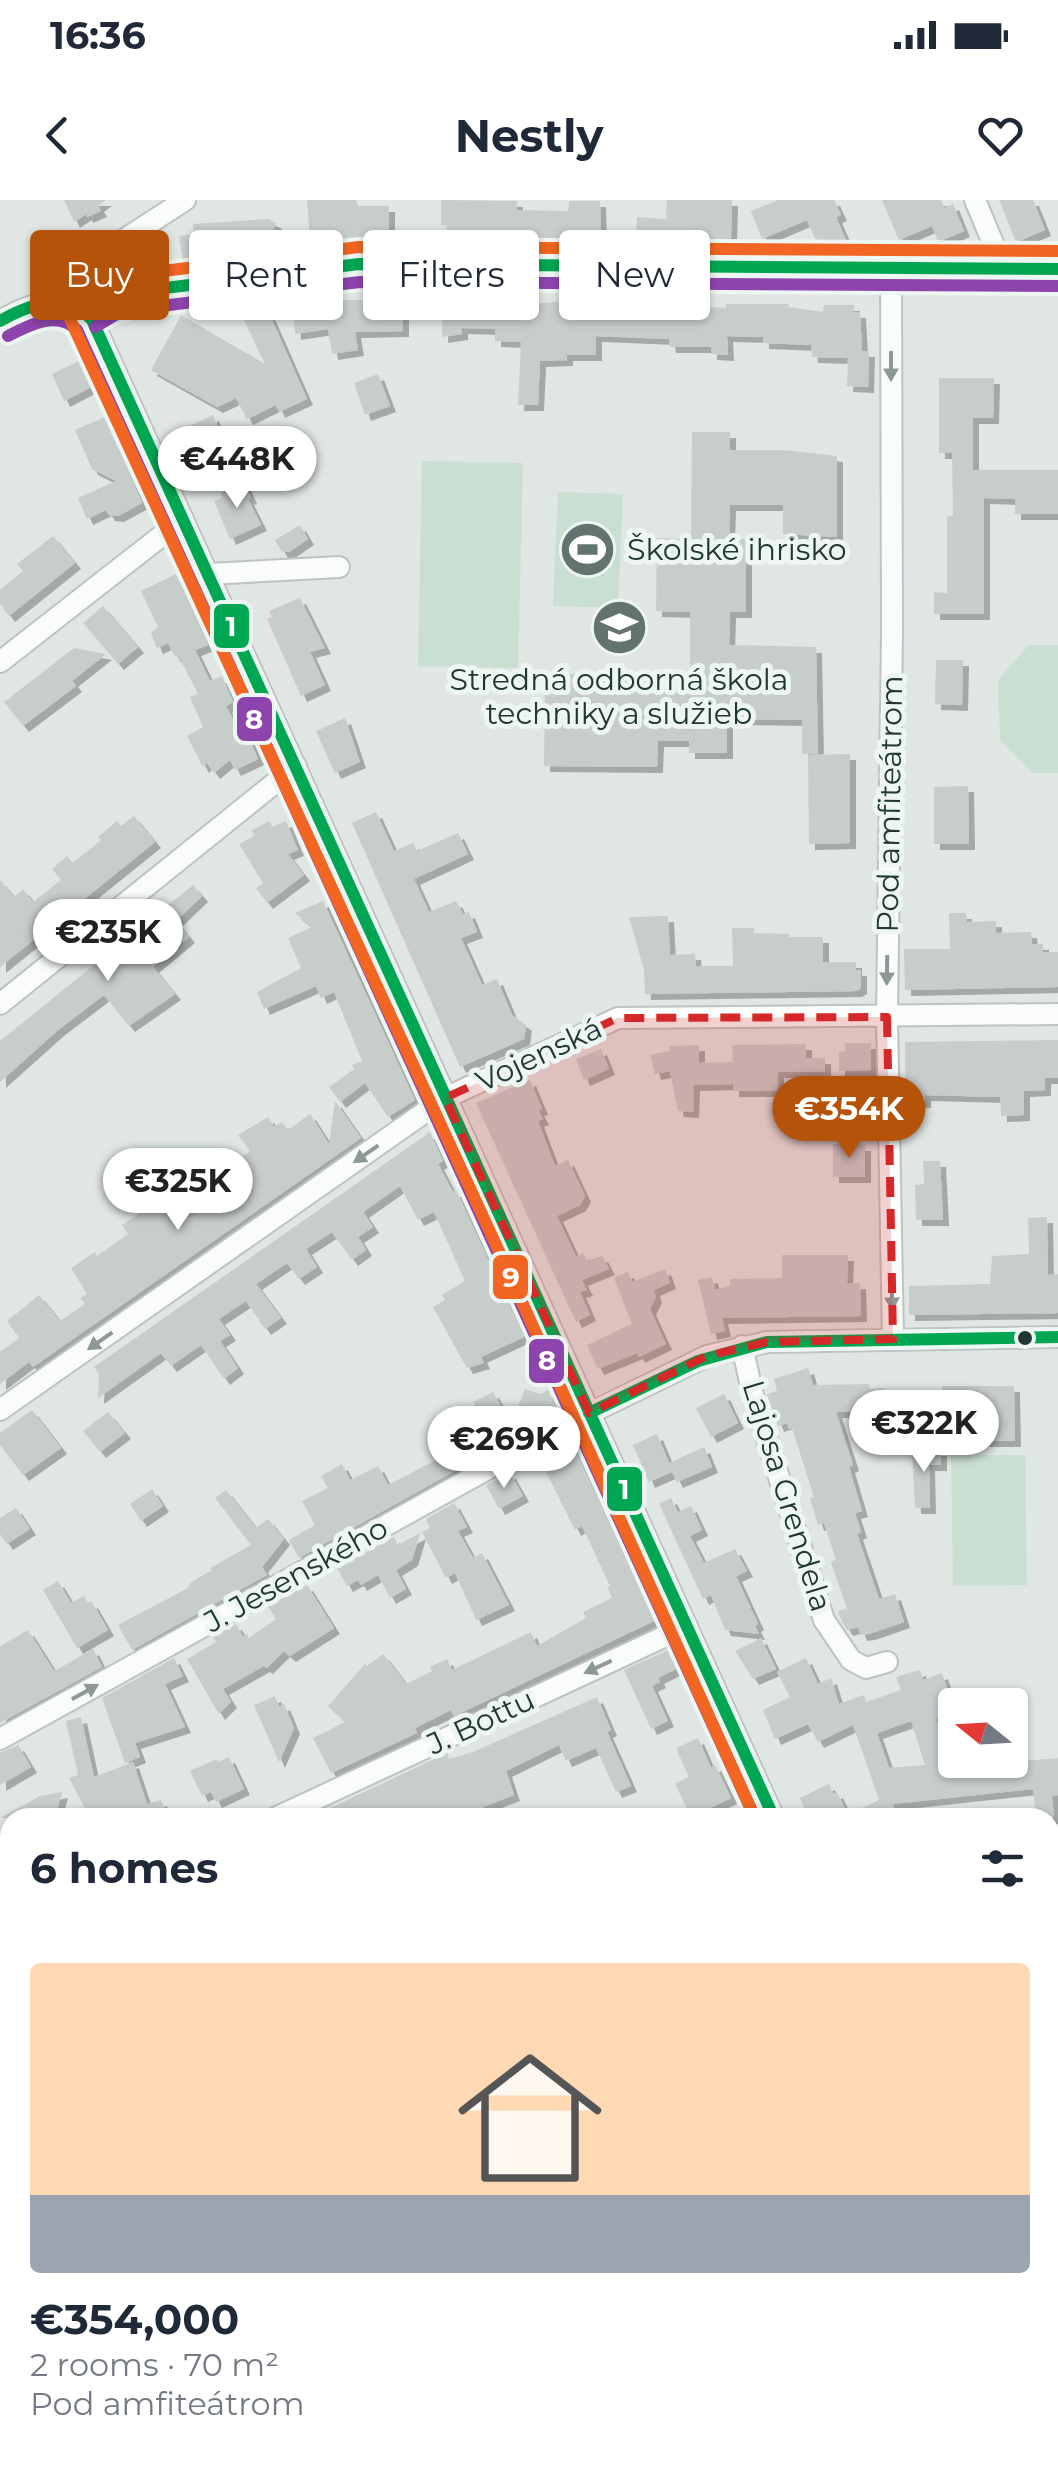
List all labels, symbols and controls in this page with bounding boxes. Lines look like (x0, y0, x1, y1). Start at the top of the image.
text: 16:36 (50, 12, 146, 59)
icon: back (30, 108, 85, 163)
text: Nestly (455, 108, 603, 163)
icon: heart (973, 108, 1028, 163)
chip: Buy (30, 230, 169, 320)
chip: Rent (189, 230, 343, 320)
chip: Filters (363, 230, 539, 320)
chip: New (559, 230, 710, 320)
one-way arrow (883, 350, 899, 382)
pin: €448K (167, 426, 307, 511)
text: €448K (180, 439, 294, 478)
sports icon: Školské ihrisko (558, 520, 618, 580)
place label: Školské ihrisko (627, 531, 847, 568)
school or university icon: Stredná odborná škola techniky a služieb (589, 597, 649, 657)
line badge: 1 (212, 602, 251, 650)
text: 1 (226, 609, 236, 643)
place label: Stredná odborná škola techniky a služieb (449, 661, 789, 732)
street label: Pod amfiteátrom (869, 675, 910, 933)
line badge: 8 (235, 695, 274, 743)
text: 8 (245, 702, 263, 736)
pin: €235K (38, 899, 178, 984)
text: €235K (55, 912, 161, 951)
one-way arrow (879, 955, 895, 987)
street label: Vojenská (470, 1009, 608, 1100)
pin: €354K (779, 1076, 919, 1161)
text: €354K (794, 1089, 904, 1128)
one-way arrow (352, 1144, 379, 1163)
pin: €325K (108, 1148, 248, 1233)
text: €325K (125, 1161, 231, 1200)
line badge: 9 (491, 1253, 530, 1301)
text: 9 (502, 1260, 520, 1294)
one-way arrow (885, 1280, 901, 1312)
unlabelled marker (1015, 1328, 1035, 1348)
one-way arrow (86, 1331, 113, 1350)
line badge: 8 (527, 1337, 566, 1385)
text: 8 (538, 1343, 556, 1377)
street label: Lajosa Grendela (735, 1376, 840, 1616)
pin: €322K (854, 1390, 994, 1475)
text: €322K (871, 1403, 977, 1442)
pin: €269K (434, 1406, 574, 1491)
text: €269K (449, 1419, 559, 1458)
line badge: 1 (605, 1465, 644, 1513)
text: 1 (619, 1472, 629, 1506)
street label: J. Jesenského (197, 1509, 394, 1641)
one-way arrow (583, 1658, 612, 1675)
street label: J. Bottu (420, 1681, 541, 1763)
one-way arrow (71, 1683, 100, 1700)
north arrow (938, 1688, 1028, 1778)
map controls (938, 1688, 1028, 1778)
icon: filters (975, 1841, 1030, 1896)
text: 6 homes (30, 1842, 218, 1894)
icon: home (440, 2028, 620, 2208)
text: €354,000 (30, 2293, 239, 2345)
text: 2 rooms · 70 m² (30, 2345, 279, 2384)
text: Pod amfiteátrom (30, 2384, 305, 2423)

